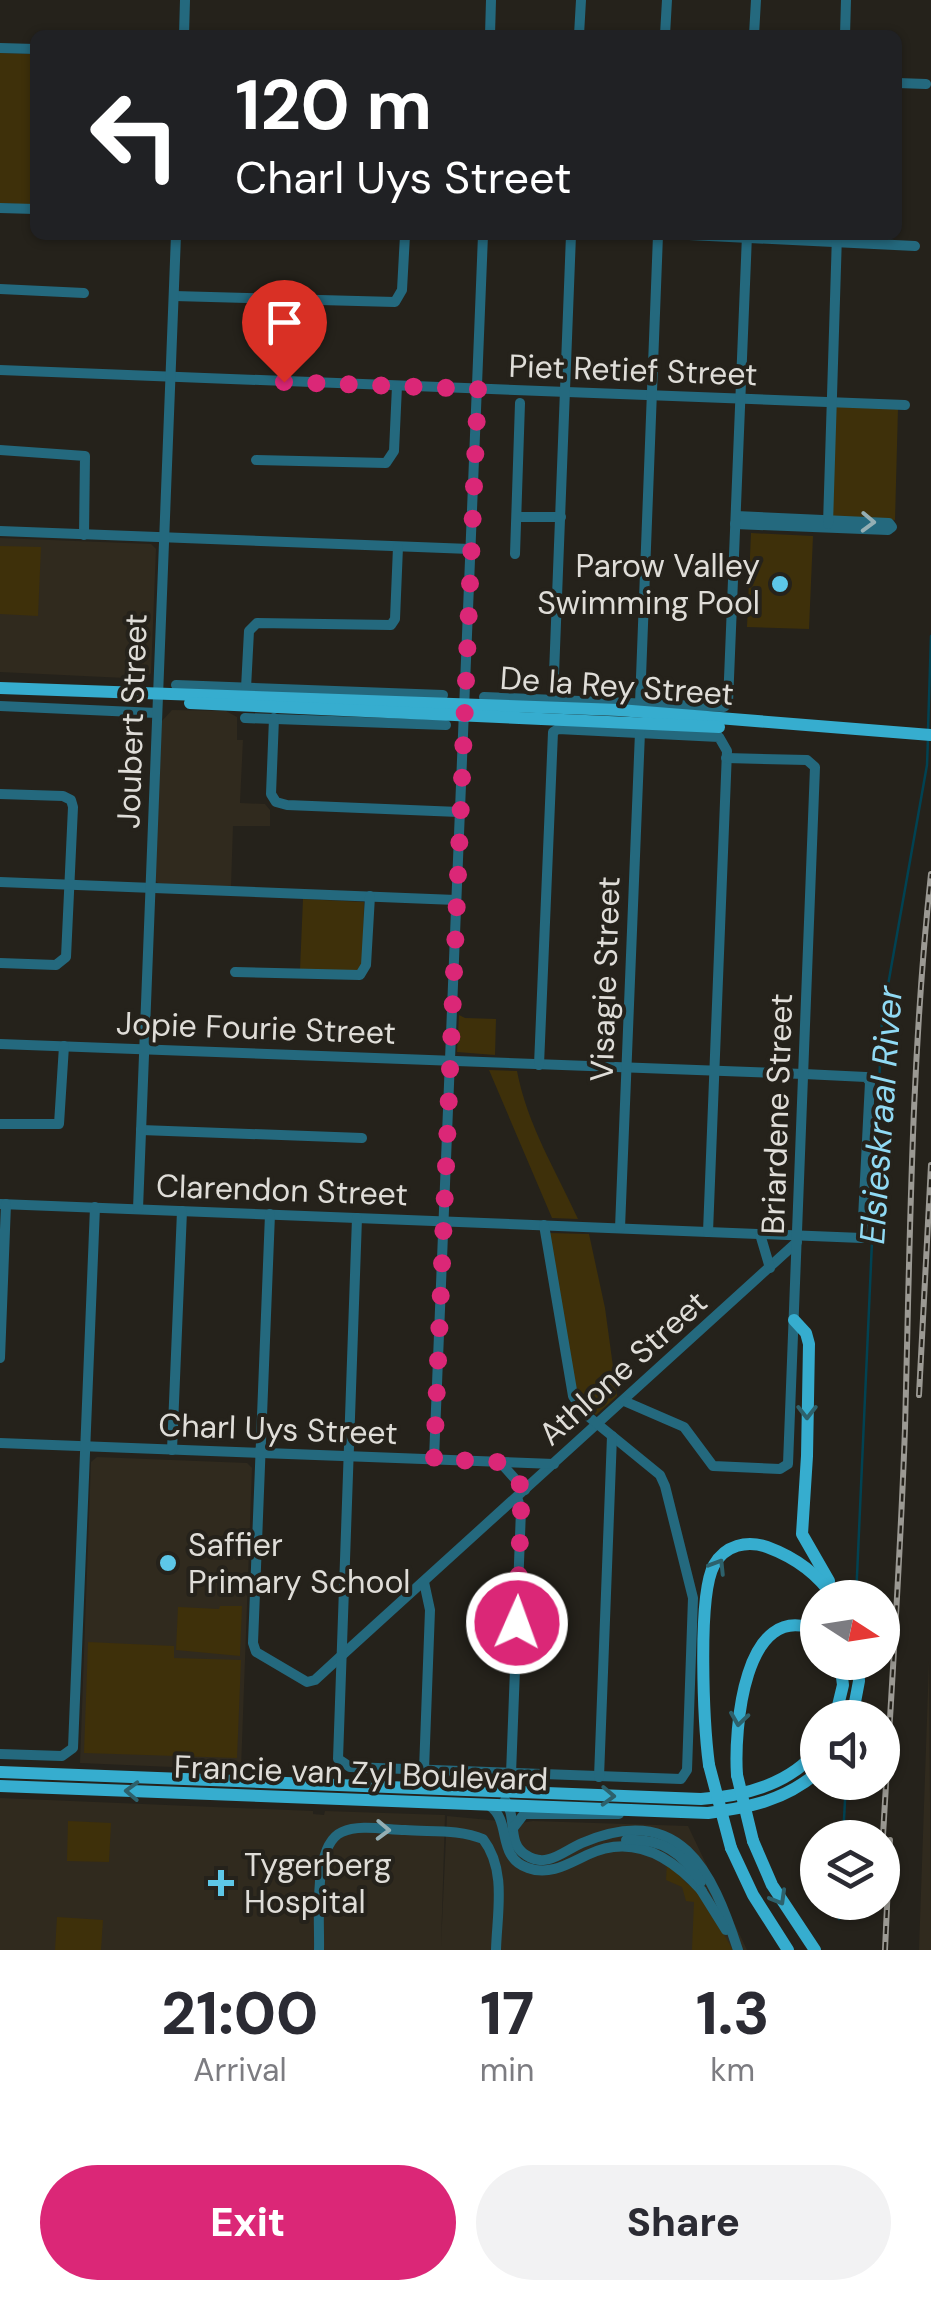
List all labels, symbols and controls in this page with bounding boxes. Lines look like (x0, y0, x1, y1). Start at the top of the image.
text: 120 m (235, 60, 432, 151)
icon: left (70, 70, 200, 200)
text: Charl Uys Street (235, 148, 572, 207)
pin (242, 280, 327, 383)
icon: arrive (257, 295, 312, 350)
street label: Piet Retief Street (508, 345, 758, 395)
one-way arrow (861, 511, 877, 532)
place label: Parow Valley Swimming Pool (537, 545, 760, 624)
marker: Parow Valley Swimming Pool (769, 573, 791, 595)
street label: Joubert Street (107, 613, 157, 829)
street label: De la Rey Street (499, 657, 735, 715)
street label: Visagie Street (580, 876, 630, 1082)
water label: Elsieskraal River (849, 983, 913, 1246)
street label: Briardene Street (752, 993, 802, 1235)
street label: Jopie Fourie Street (115, 1002, 397, 1054)
street label: Clarendon Street (155, 1165, 409, 1215)
street label: Athlone Street (530, 1281, 716, 1455)
street label: Charl Uys Street (158, 1404, 398, 1454)
one-way arrow (796, 1406, 818, 1421)
place label: Saffier Primary School (188, 1524, 411, 1603)
marker: Saffier Primary School (157, 1552, 179, 1574)
one-way arrow (706, 1558, 725, 1576)
position arrow (465, 1571, 569, 1675)
north arrow (800, 1580, 900, 1680)
map controls (800, 1580, 900, 1920)
button: sound (800, 1700, 900, 1800)
one-way arrow (730, 1711, 751, 1727)
street label: Francie van Zyl Boulevard (173, 1745, 549, 1801)
one-way arrow (124, 1781, 140, 1802)
one-way arrow (600, 1785, 616, 1806)
one-way arrow (376, 1819, 392, 1840)
button: layers (800, 1820, 900, 1920)
place label: Tygerberg Hospital (244, 1844, 392, 1923)
marker: Tygerberg Hospital (208, 1870, 234, 1896)
one-way arrow (767, 1887, 787, 1905)
text: 21:00 (161, 1974, 318, 2053)
text: 17 (480, 1974, 534, 2053)
text: 1.3 (696, 1974, 770, 2053)
text: Arrival (193, 2049, 287, 2091)
text: min (480, 2049, 534, 2091)
text: km (710, 2049, 755, 2091)
button: Exit (40, 2165, 456, 2280)
button: Share (476, 2165, 891, 2280)

